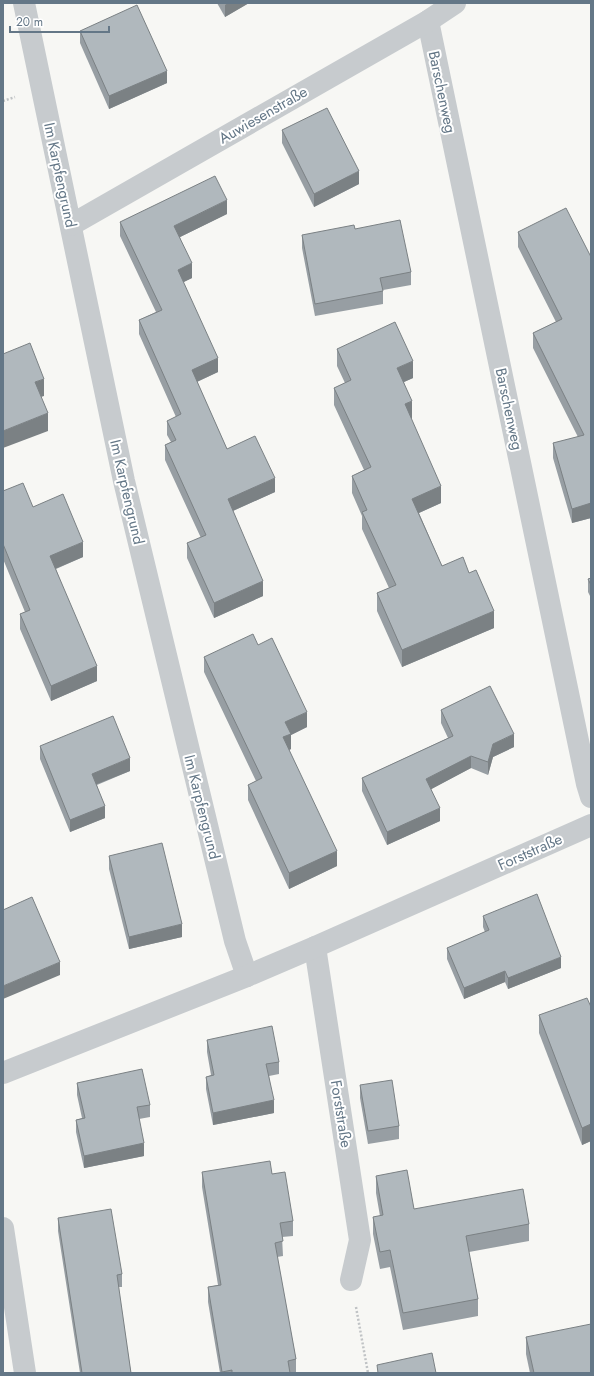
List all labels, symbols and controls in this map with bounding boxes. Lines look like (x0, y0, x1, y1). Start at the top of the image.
scale bar (10, 8, 109, 34)
text: 20 m (16, 13, 43, 31)
street label: Barschenweg (423, 49, 461, 135)
street label: Auwiesenstraße (215, 81, 312, 149)
street label: Im Karpfengrund (38, 120, 82, 230)
street label: Barschenweg (490, 366, 528, 452)
street label: Im Karpfengrund (104, 437, 150, 547)
street label: Im Karpfengrund (178, 752, 226, 862)
street label: Forststraße (494, 828, 566, 876)
street label: Forststraße (325, 1079, 357, 1150)

